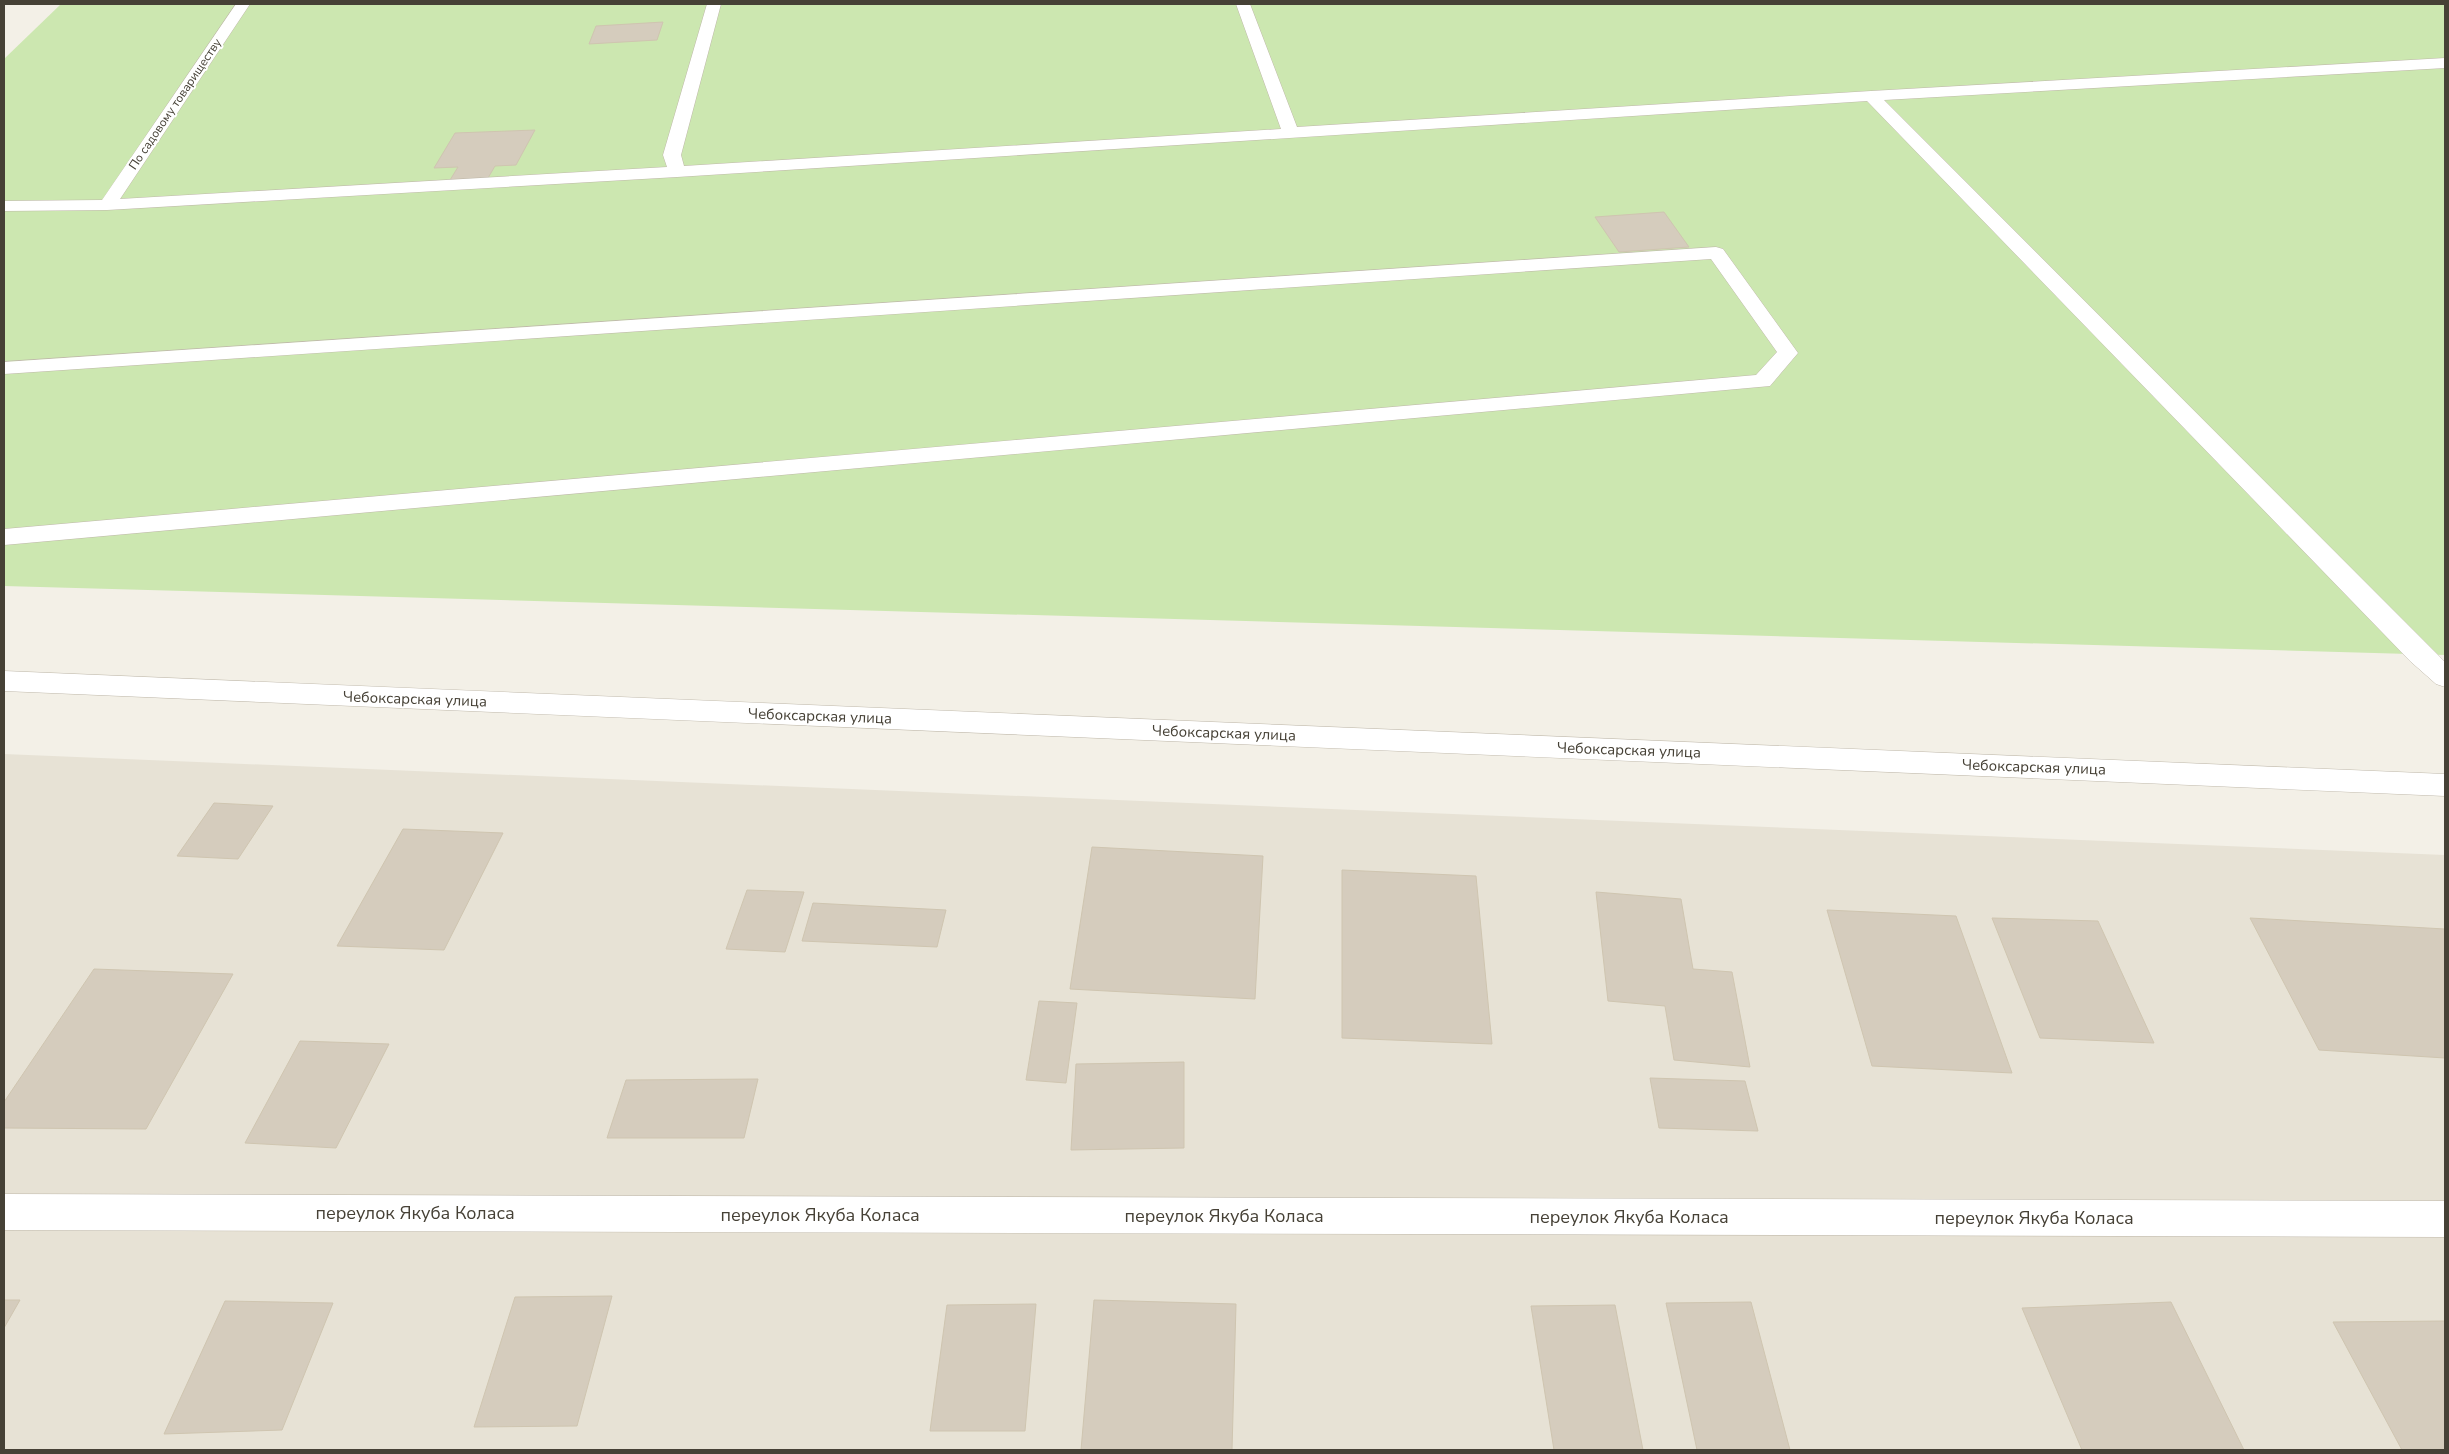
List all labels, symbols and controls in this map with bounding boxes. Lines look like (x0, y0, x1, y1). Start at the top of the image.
street label: По садовому товариществу (125, 35, 225, 173)
street label: Чебоксарская улица (343, 686, 487, 712)
street label: Чебоксарская улица (748, 703, 892, 729)
street label: Чебоксарская улица (1152, 720, 1296, 746)
street label: Чебоксарская улица (1557, 737, 1701, 763)
street label: Чебоксарская улица (1962, 754, 2106, 780)
street label: переулок Якуба Коласа (315, 1201, 515, 1225)
street label: переулок Якуба Коласа (720, 1203, 920, 1227)
street label: переулок Якуба Коласа (1124, 1204, 1324, 1228)
street label: переулок Якуба Коласа (1529, 1205, 1729, 1229)
street label: переулок Якуба Коласа (1934, 1206, 2134, 1230)

